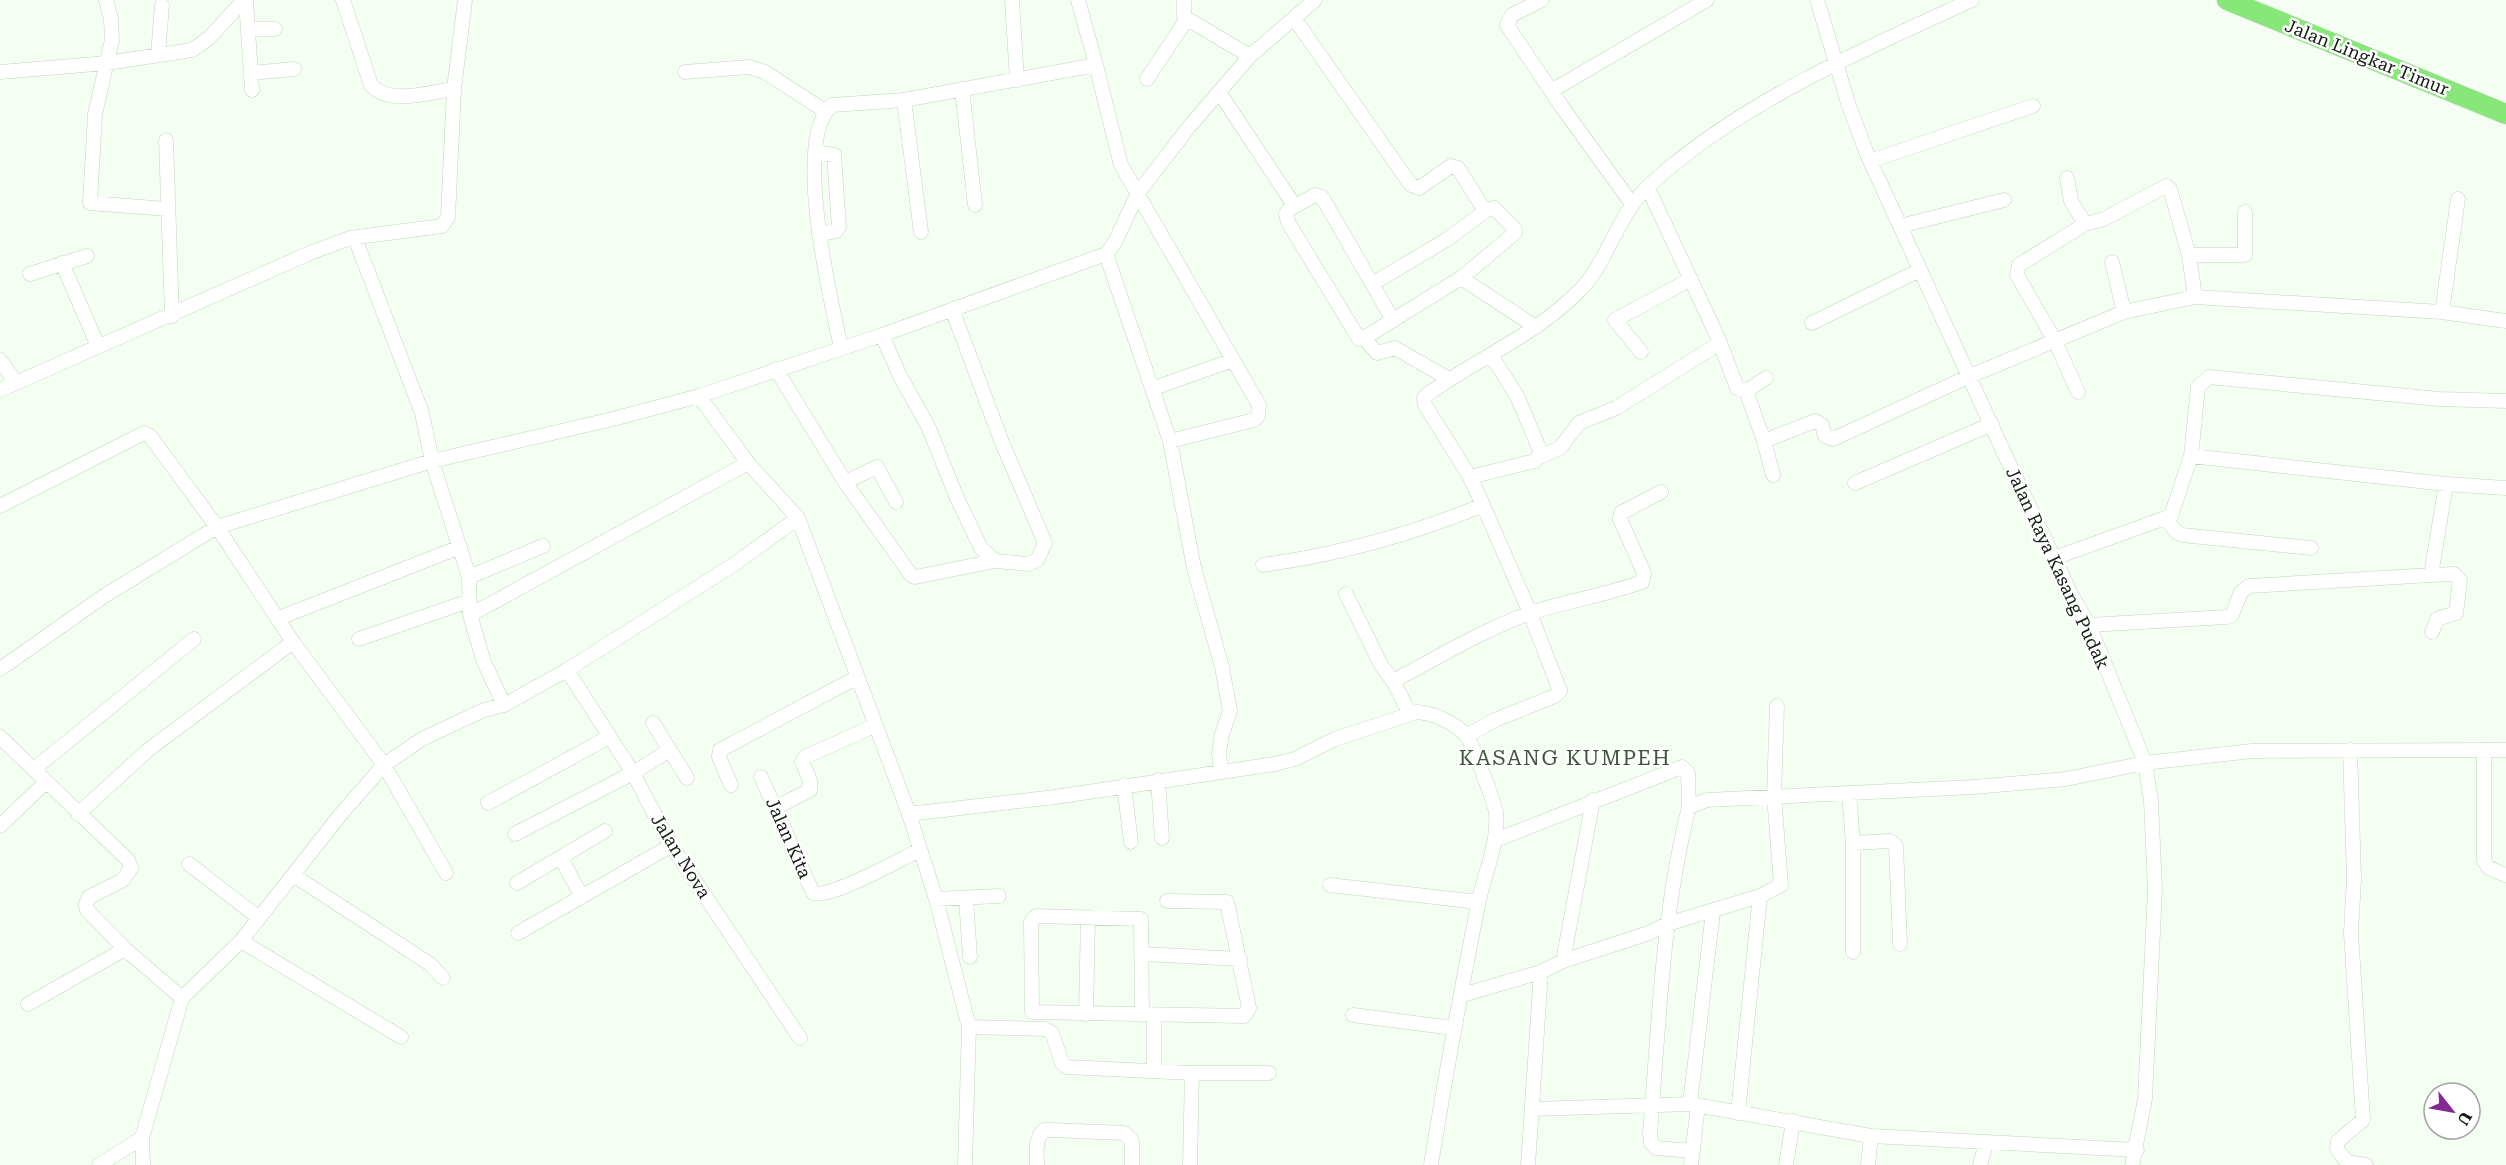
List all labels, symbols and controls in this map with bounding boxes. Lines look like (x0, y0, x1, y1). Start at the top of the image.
street label: Jalan Lingkar Timur (2282, 15, 2452, 99)
street label: Jalan Raya Kasang Pudak (2002, 464, 2114, 672)
district label: KASANG KUMPEH (1459, 746, 1671, 770)
street label: Jalan Kita (762, 794, 816, 882)
street label: Jalan Nova (647, 810, 715, 902)
north arrow (2422, 1081, 2482, 1141)
text: U (2453, 1108, 2476, 1129)

